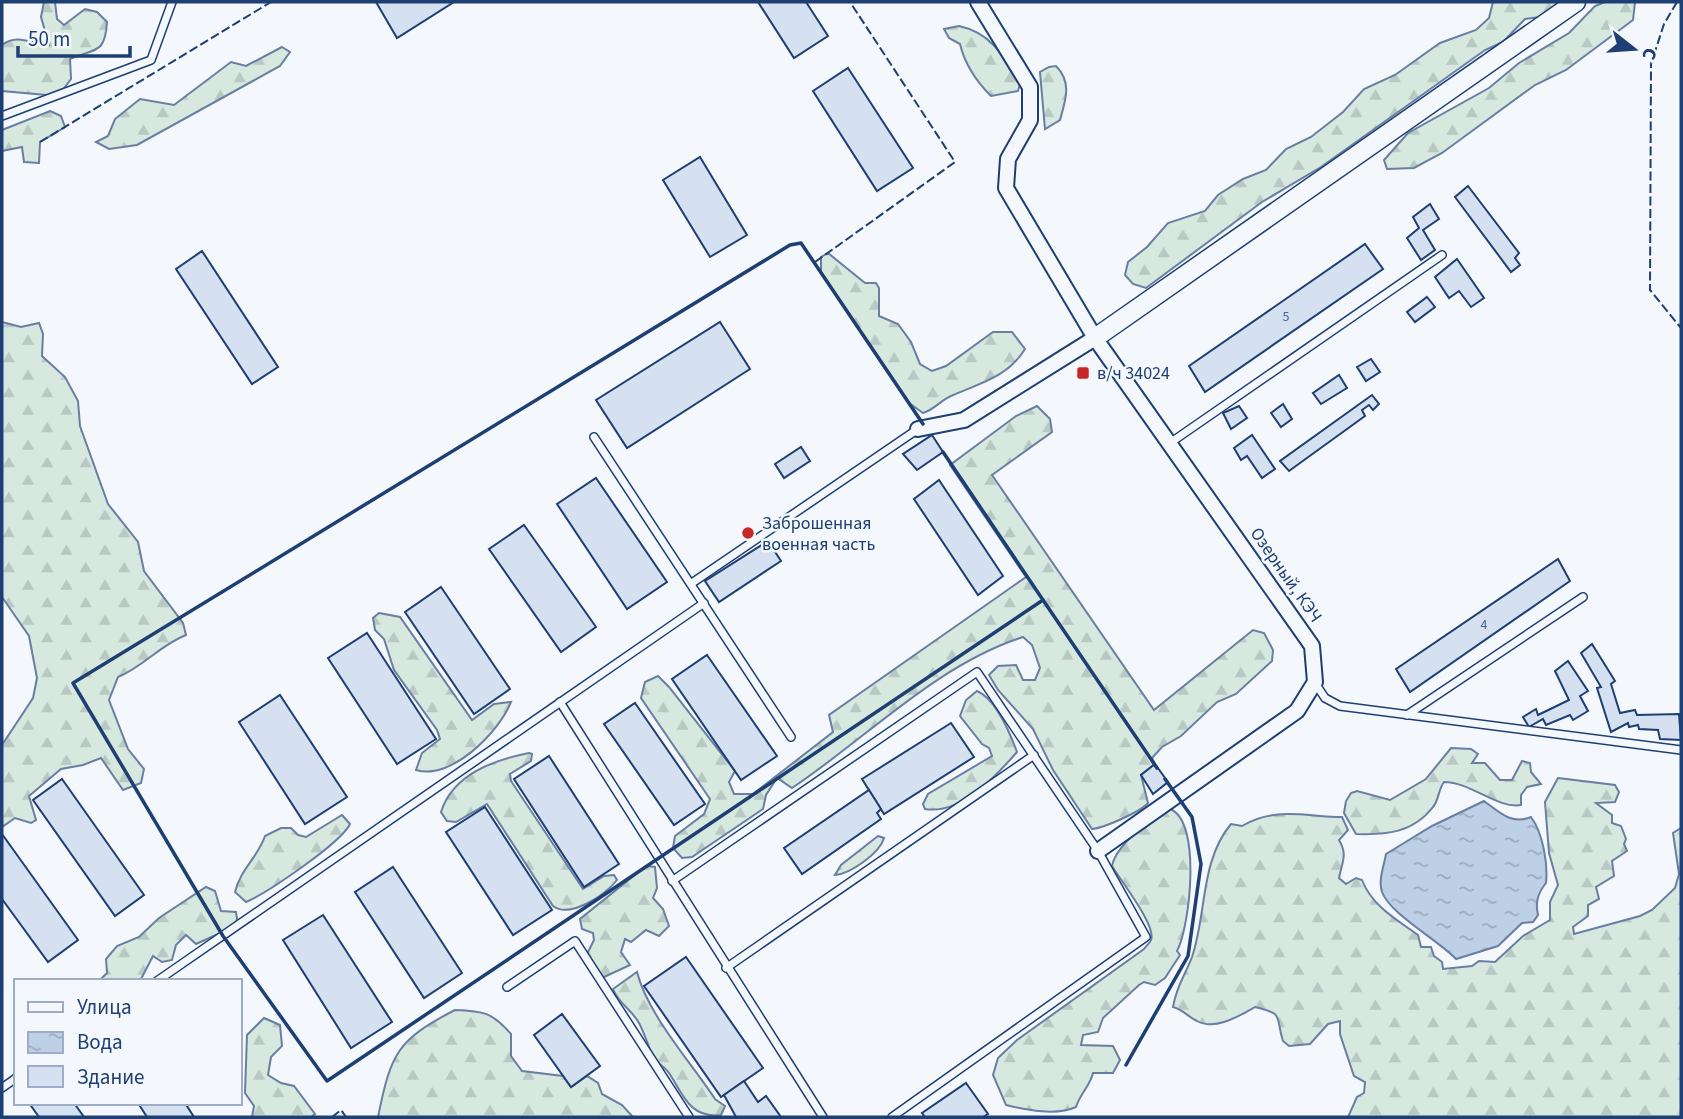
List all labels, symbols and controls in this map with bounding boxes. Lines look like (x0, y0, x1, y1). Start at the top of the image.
scale bar (18, 14, 130, 58)
north arrow (1599, 14, 1669, 84)
text: 50 m (28, 24, 70, 54)
text: С (1634, 44, 1663, 63)
house number: 5 (1283, 307, 1290, 327)
place label: в/ч 34024 (1097, 361, 1170, 386)
marker: в/ч 34024 (1075, 365, 1091, 381)
place label: Заброшенная военная часть (762, 511, 876, 557)
street label: Озерный, КЭЧ (1244, 522, 1328, 628)
marker: Заброшенная военная часть (740, 525, 756, 541)
house number: 4 (1481, 615, 1488, 635)
legend (14, 979, 242, 1105)
text: Улица (77, 992, 132, 1022)
text: Вода (77, 1027, 123, 1057)
text: Здание (77, 1062, 145, 1092)

